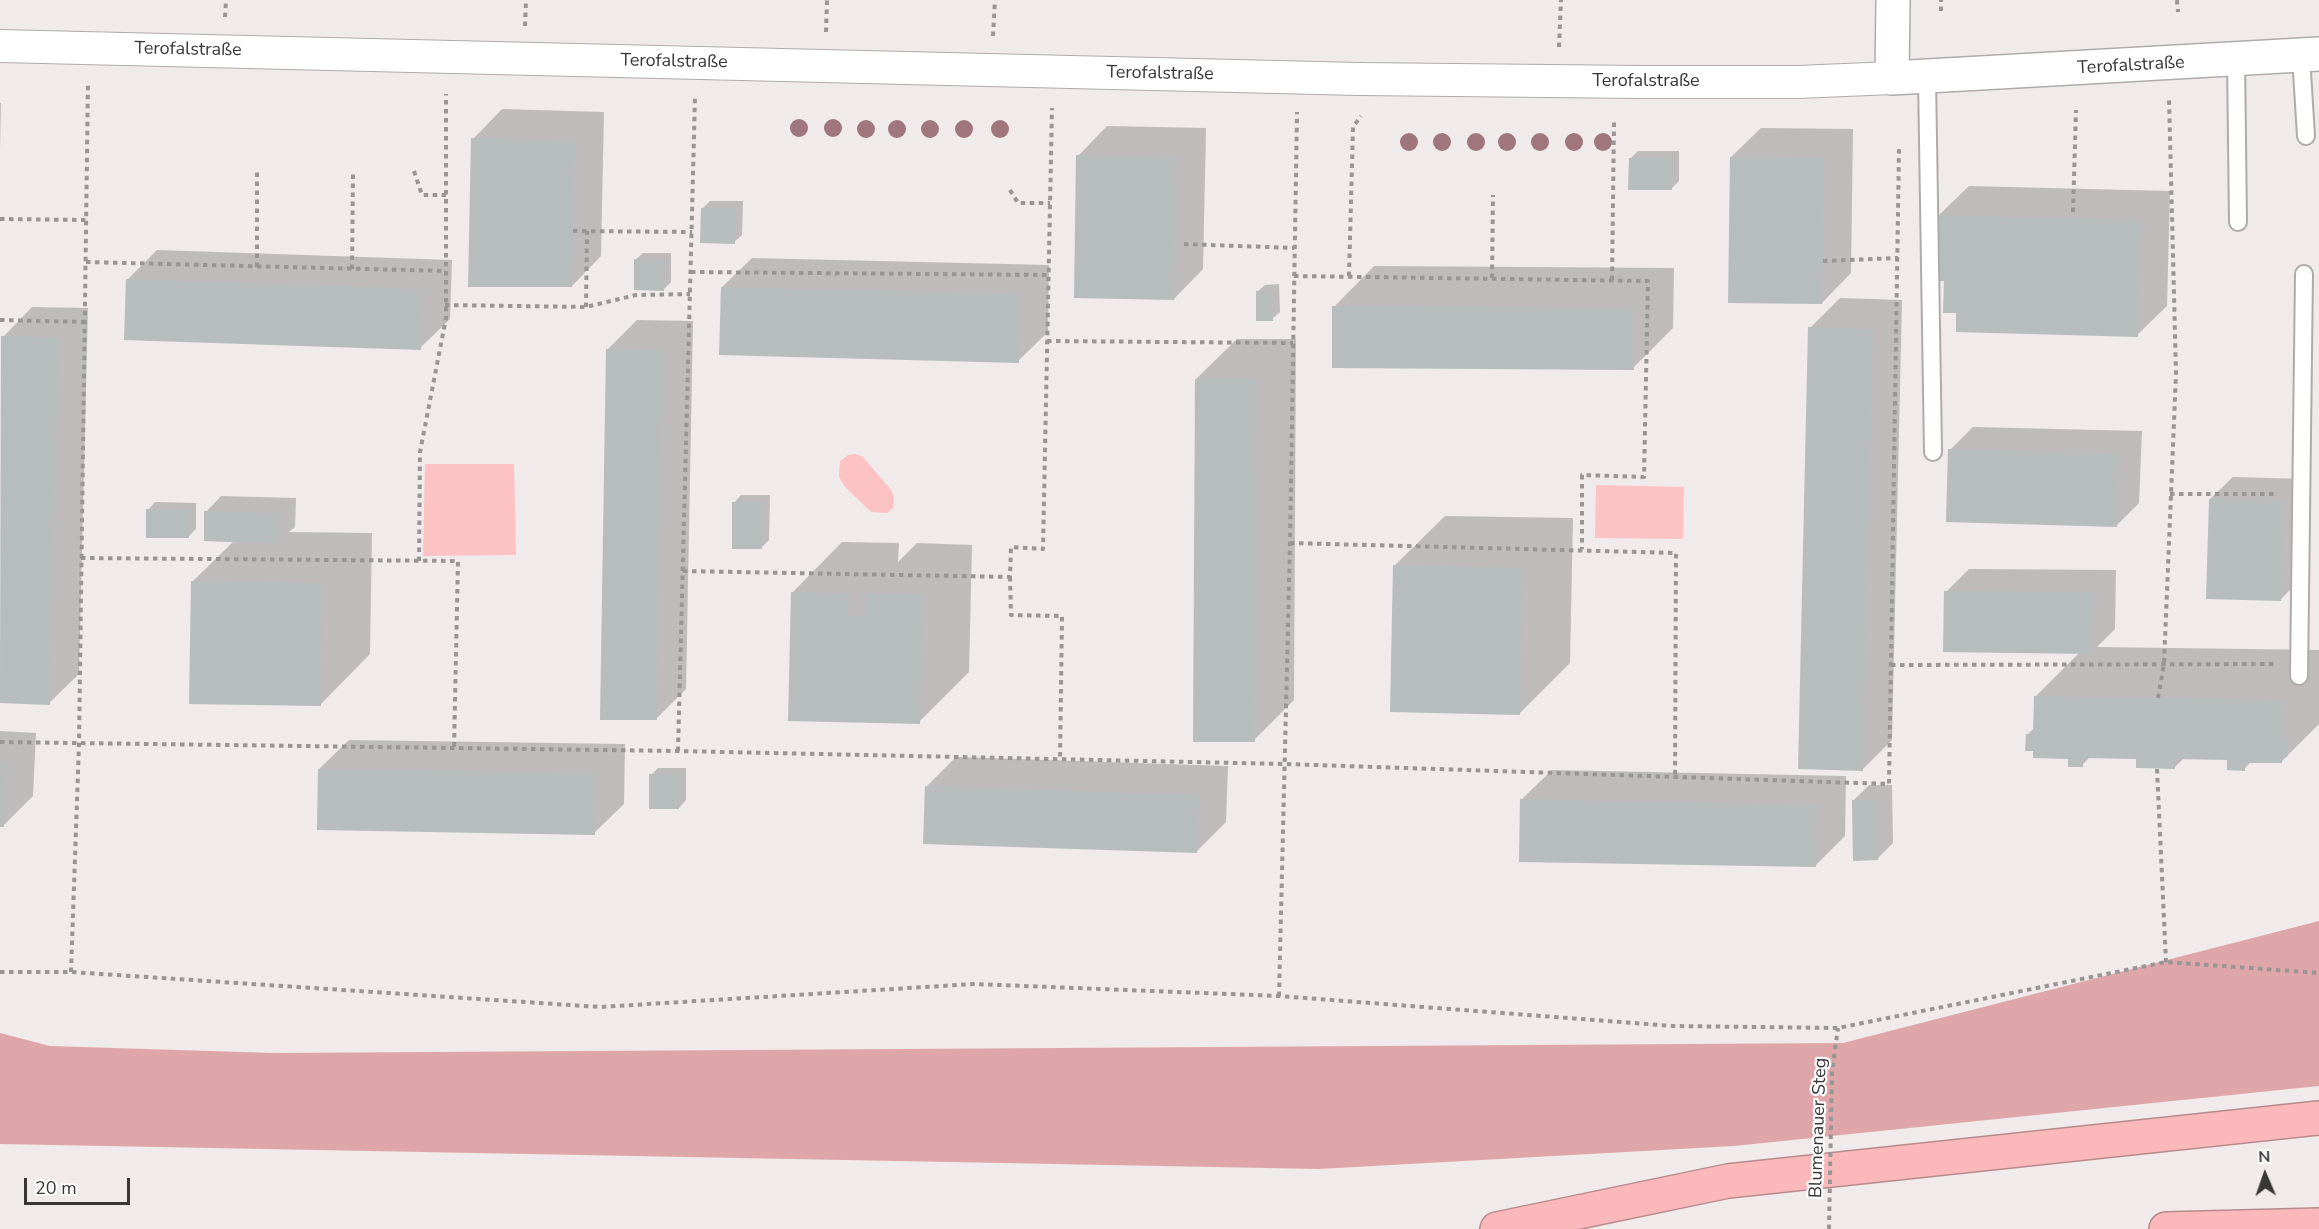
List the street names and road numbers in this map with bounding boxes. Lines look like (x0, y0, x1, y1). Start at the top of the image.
street label: Terofalstraße (134, 38, 242, 62)
street label: Terofalstraße (620, 50, 728, 74)
street label: Terofalstraße (2077, 52, 2185, 80)
street label: Terofalstraße (1106, 62, 1214, 86)
street label: Terofalstraße (1592, 71, 1700, 93)
street label: Blumenauer Steg (1806, 1057, 1832, 1199)

